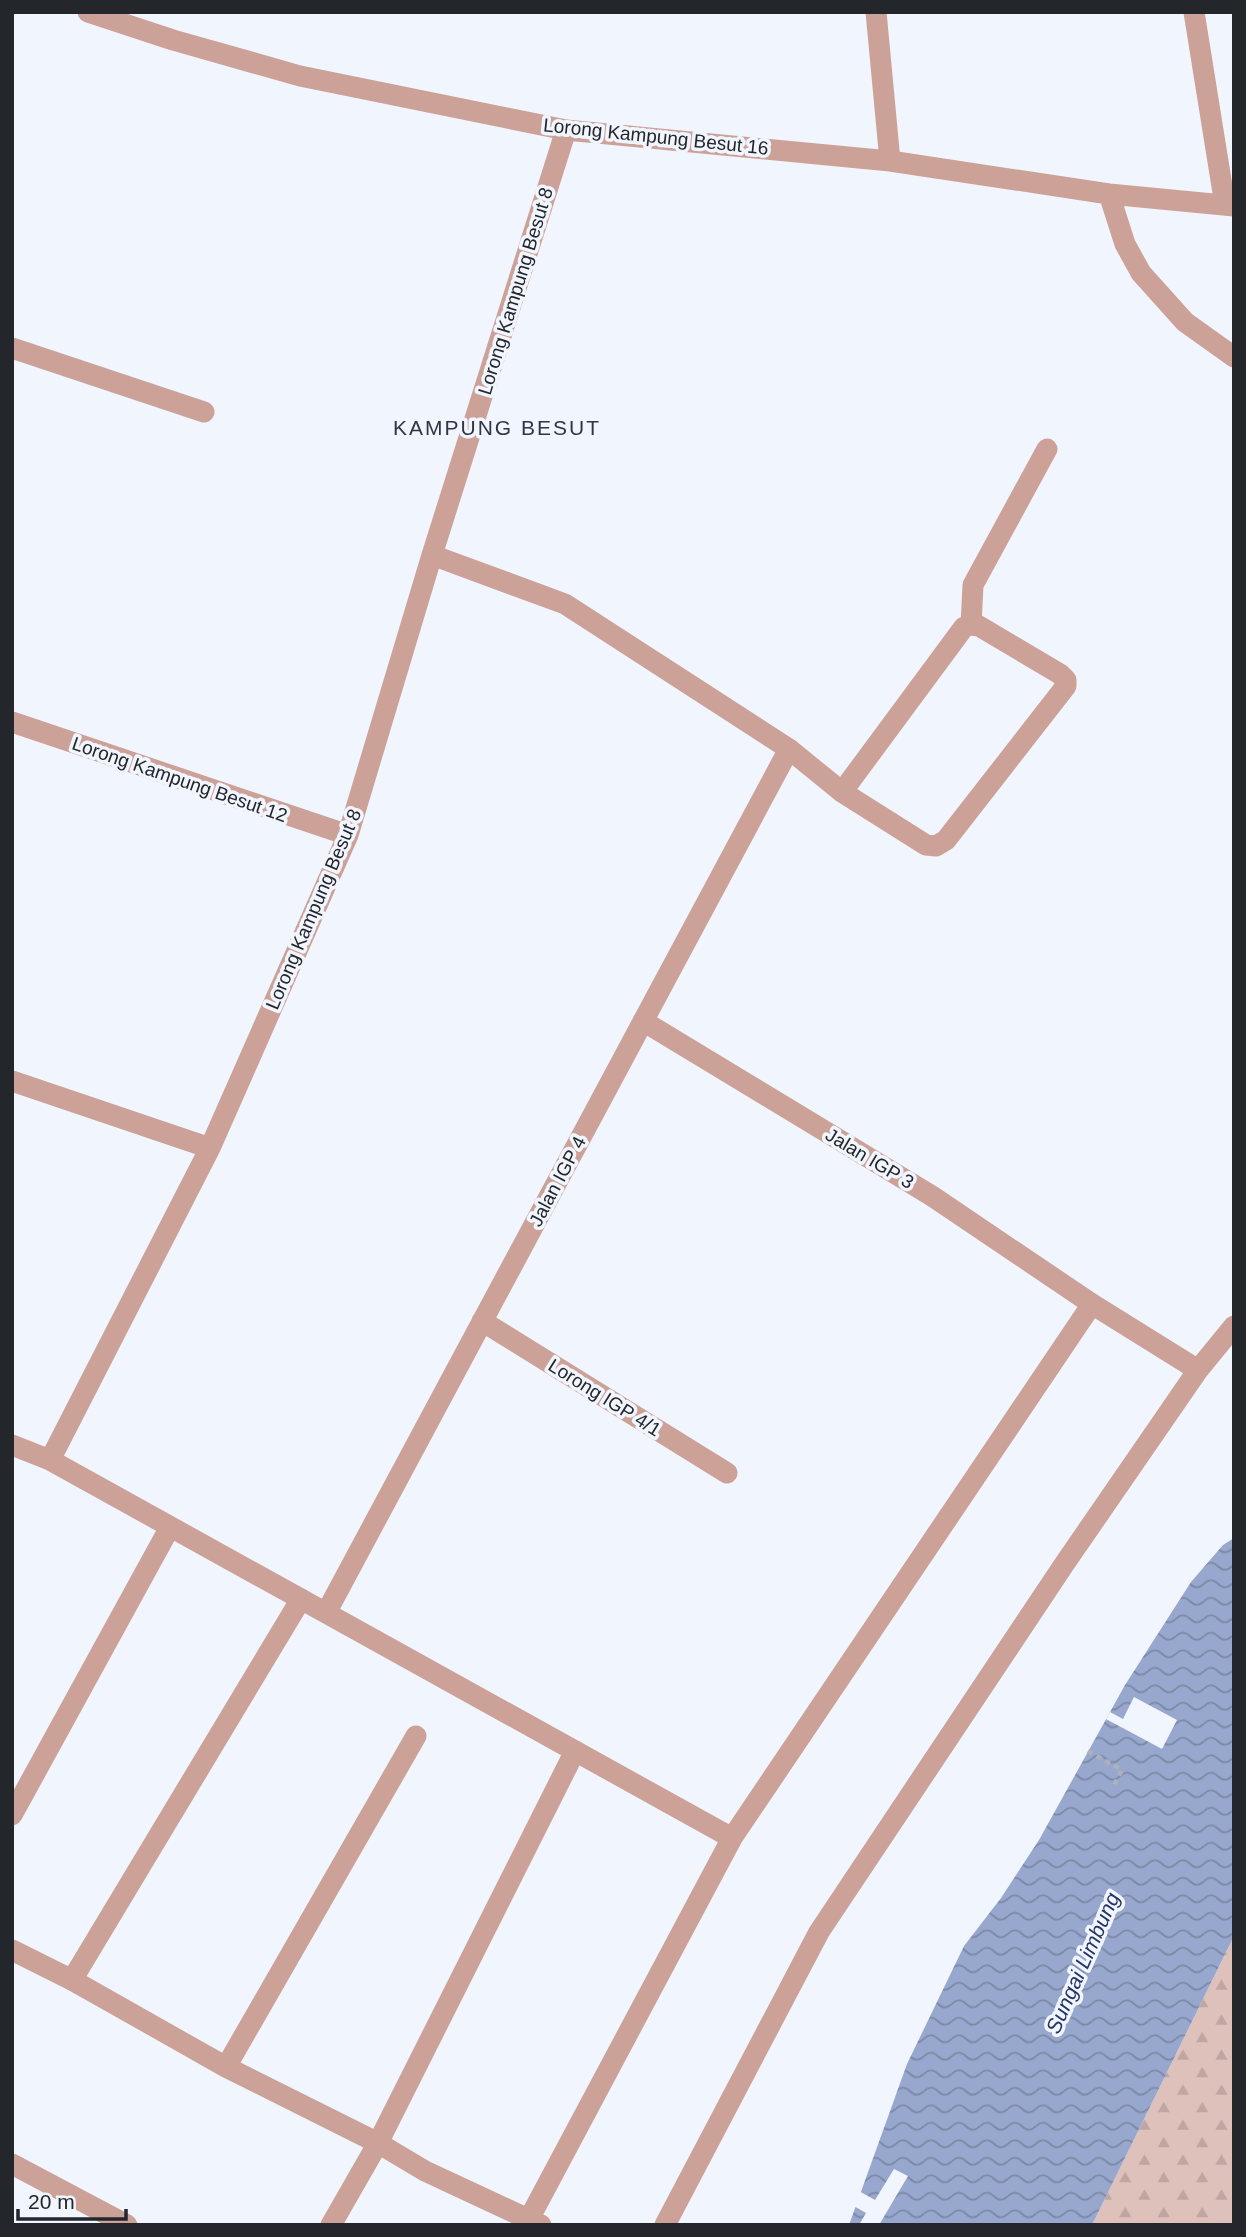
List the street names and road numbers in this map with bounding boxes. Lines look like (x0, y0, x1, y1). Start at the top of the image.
street label: Lorong Kampung Besut 16 (542, 114, 769, 159)
street label: Lorong Kampung Besut 8 (474, 185, 557, 397)
street label: Lorong Kampung Besut 12 (70, 733, 290, 826)
street label: Lorong Kampung Besut 8 (262, 806, 365, 1012)
street label: Jalan IGP 3 (822, 1124, 918, 1193)
street label: Jalan IGP 4 (525, 1132, 590, 1230)
street label: Lorong IGP 4/1 (545, 1354, 665, 1440)

